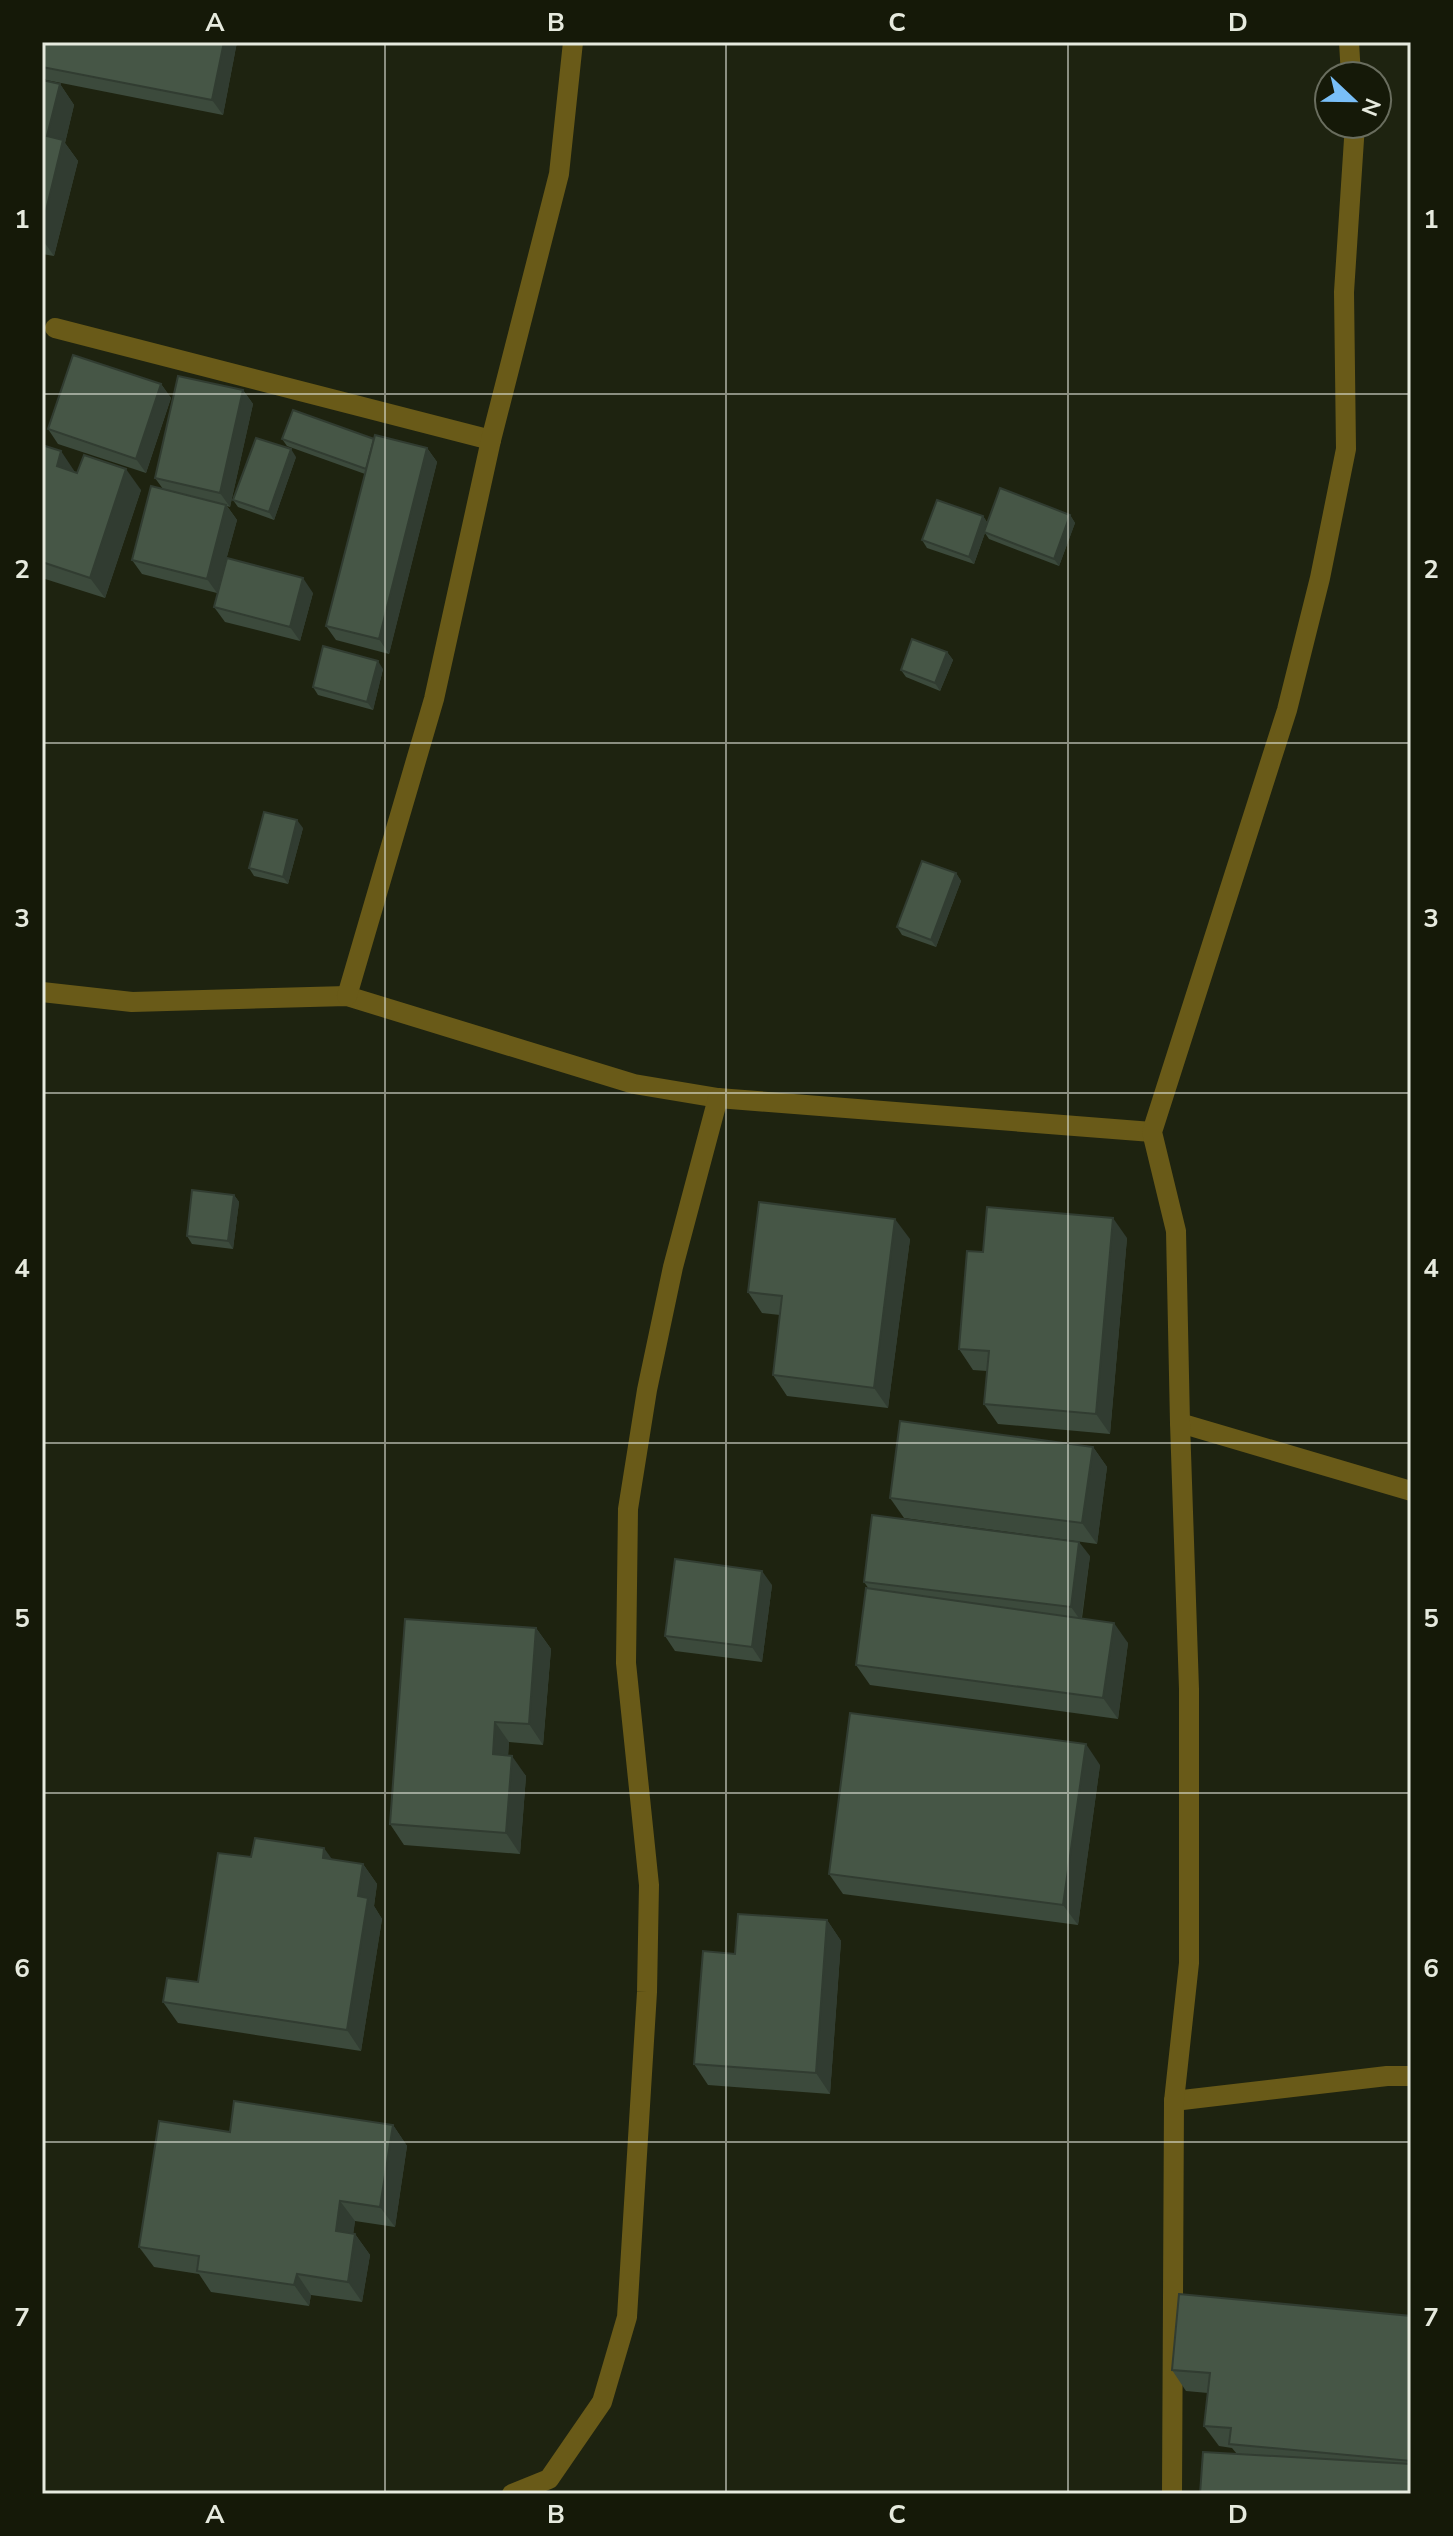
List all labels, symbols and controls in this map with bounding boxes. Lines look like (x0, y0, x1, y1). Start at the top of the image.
text: A (205, 5, 225, 40)
text: B (547, 5, 565, 40)
text: C (888, 5, 906, 40)
text: D (1228, 5, 1248, 40)
north arrow (1313, 60, 1393, 140)
text: N (1354, 94, 1388, 120)
text: 1 (14, 202, 30, 237)
text: 1 (1423, 202, 1439, 237)
text: 2 (14, 552, 30, 587)
text: 2 (1423, 552, 1439, 587)
text: 3 (14, 901, 30, 936)
text: 3 (1423, 901, 1439, 936)
text: 4 (14, 1251, 30, 1286)
text: 4 (1423, 1251, 1439, 1286)
text: 5 (14, 1601, 30, 1636)
text: 5 (1423, 1601, 1439, 1636)
text: 6 (14, 1951, 30, 1986)
text: 6 (1423, 1951, 1439, 1986)
text: 7 (14, 2300, 30, 2335)
text: 7 (1423, 2300, 1439, 2335)
text: A (205, 2497, 225, 2532)
text: B (547, 2497, 565, 2532)
text: C (888, 2497, 906, 2532)
text: D (1228, 2497, 1248, 2532)

